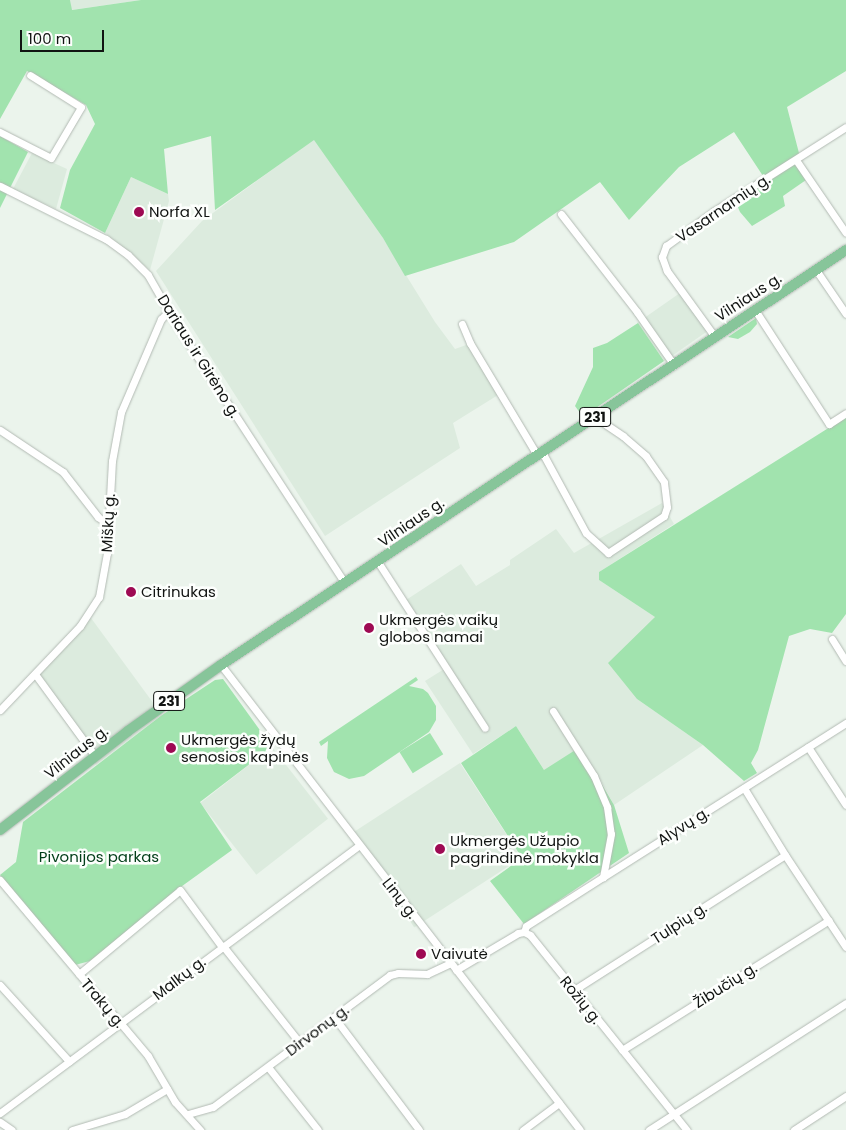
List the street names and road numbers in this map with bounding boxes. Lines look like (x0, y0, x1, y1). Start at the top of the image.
street label: Vasarnamių g. (673, 170, 773, 246)
street label: Vilniaus g. (711, 269, 785, 325)
street label: Dariaus ir Girėno g. (154, 291, 244, 421)
road number: 231 (579, 406, 611, 428)
street label: Miškų g. (97, 493, 119, 553)
street label: Vilniaus g. (375, 493, 447, 551)
road number: 231 (153, 689, 185, 712)
street label: Vilniaus g. (41, 722, 111, 782)
street label: Alyvų g. (654, 803, 712, 849)
street label: Linų g. (379, 874, 421, 922)
street label: Tulpių g. (648, 899, 710, 947)
street label: Malkų g. (149, 952, 209, 1004)
street label: Žibučių g. (690, 958, 760, 1012)
street label: Rožių g. (556, 973, 606, 1027)
street label: Trakų g. (77, 975, 129, 1031)
street label: Dirvonų g. (282, 1000, 352, 1060)

